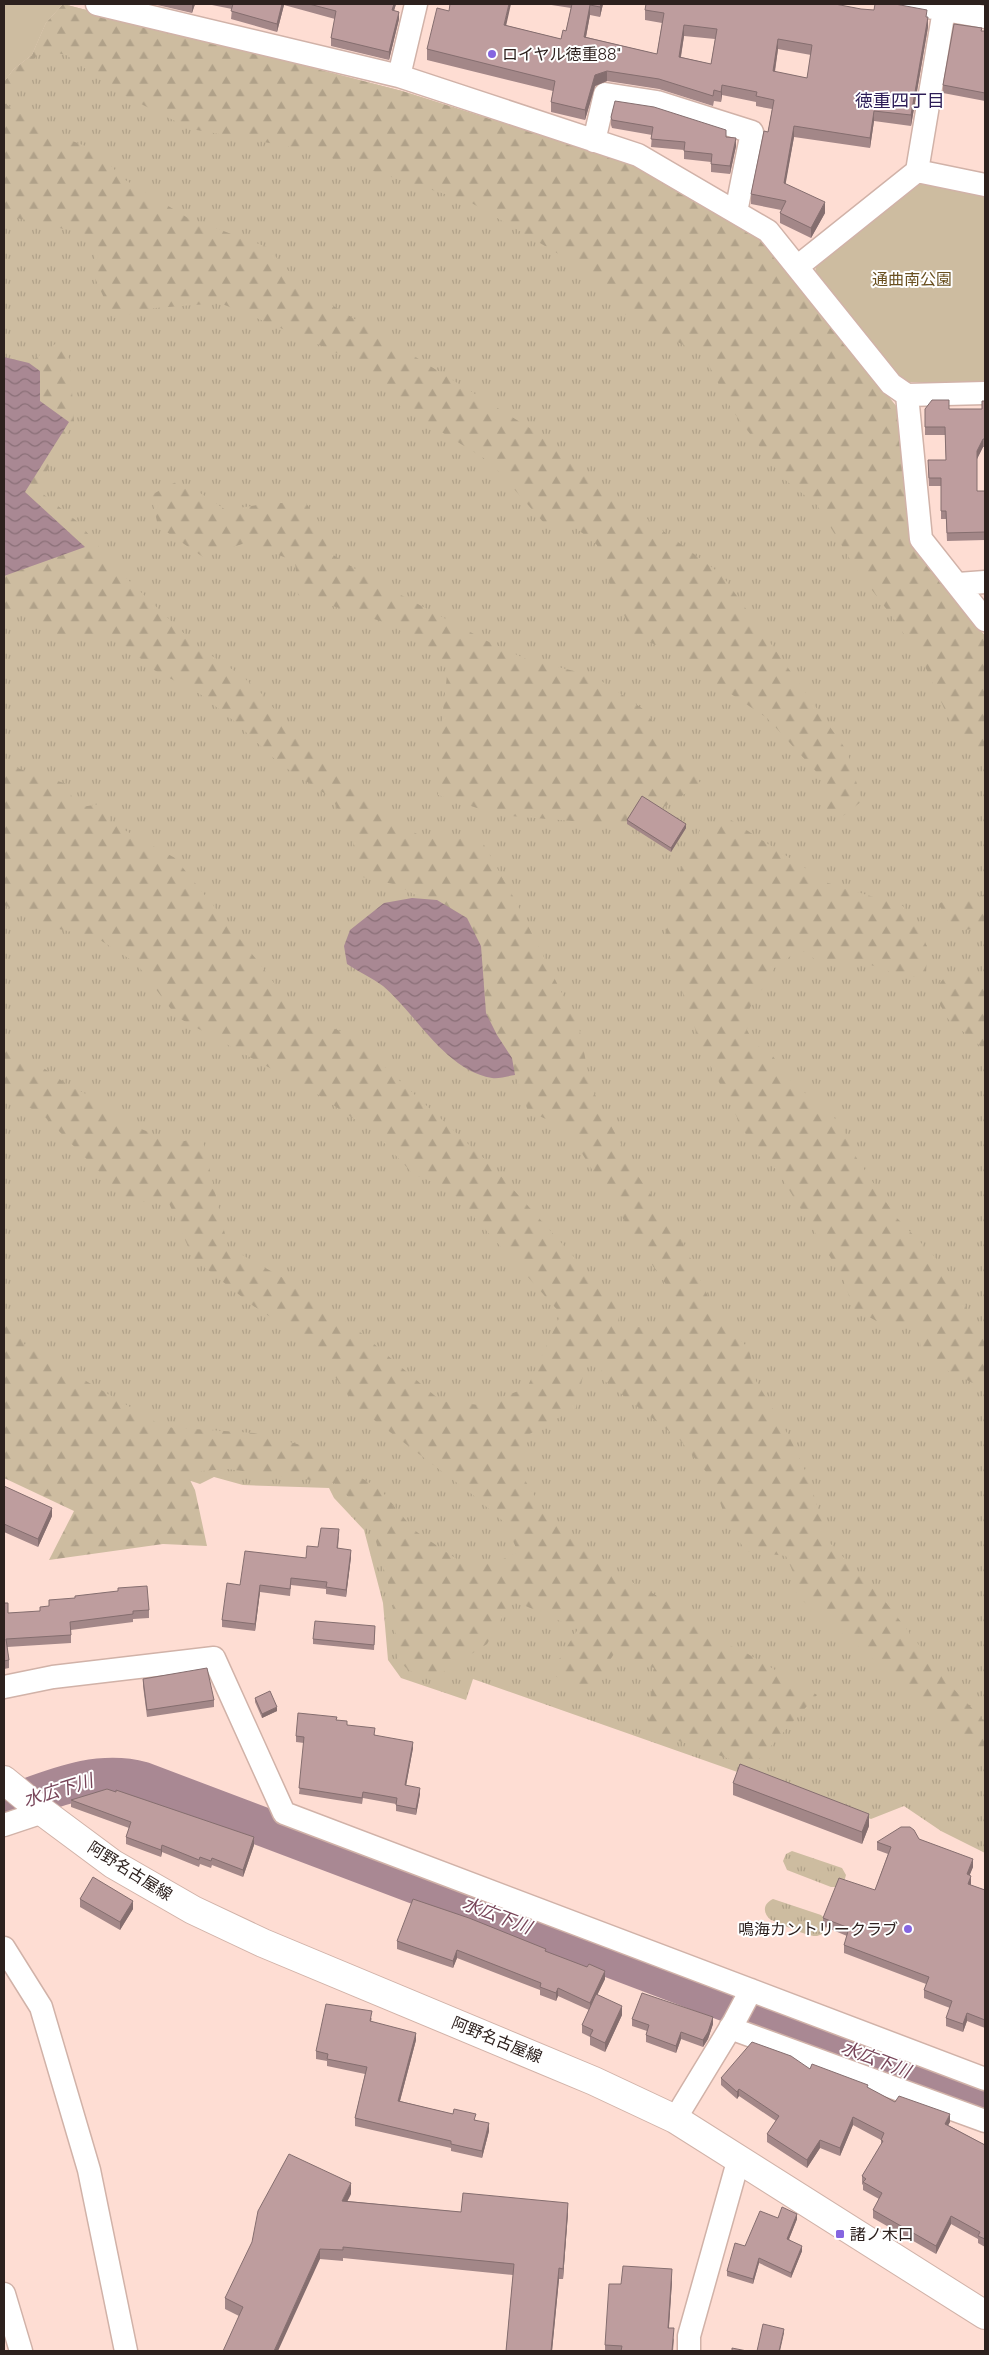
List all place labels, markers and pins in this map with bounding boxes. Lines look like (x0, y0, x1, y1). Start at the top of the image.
place label: ロイヤル徳重88" (502, 45, 621, 64)
marker: ロイヤル徳重88" (486, 48, 498, 60)
place label: 鳴海カントリークラブ (738, 1920, 898, 1939)
marker: 鳴海カントリークラブ (902, 1923, 914, 1935)
place label: 諸ノ木口 (850, 2225, 914, 2244)
marker: 諸ノ木口 (834, 2228, 846, 2240)

